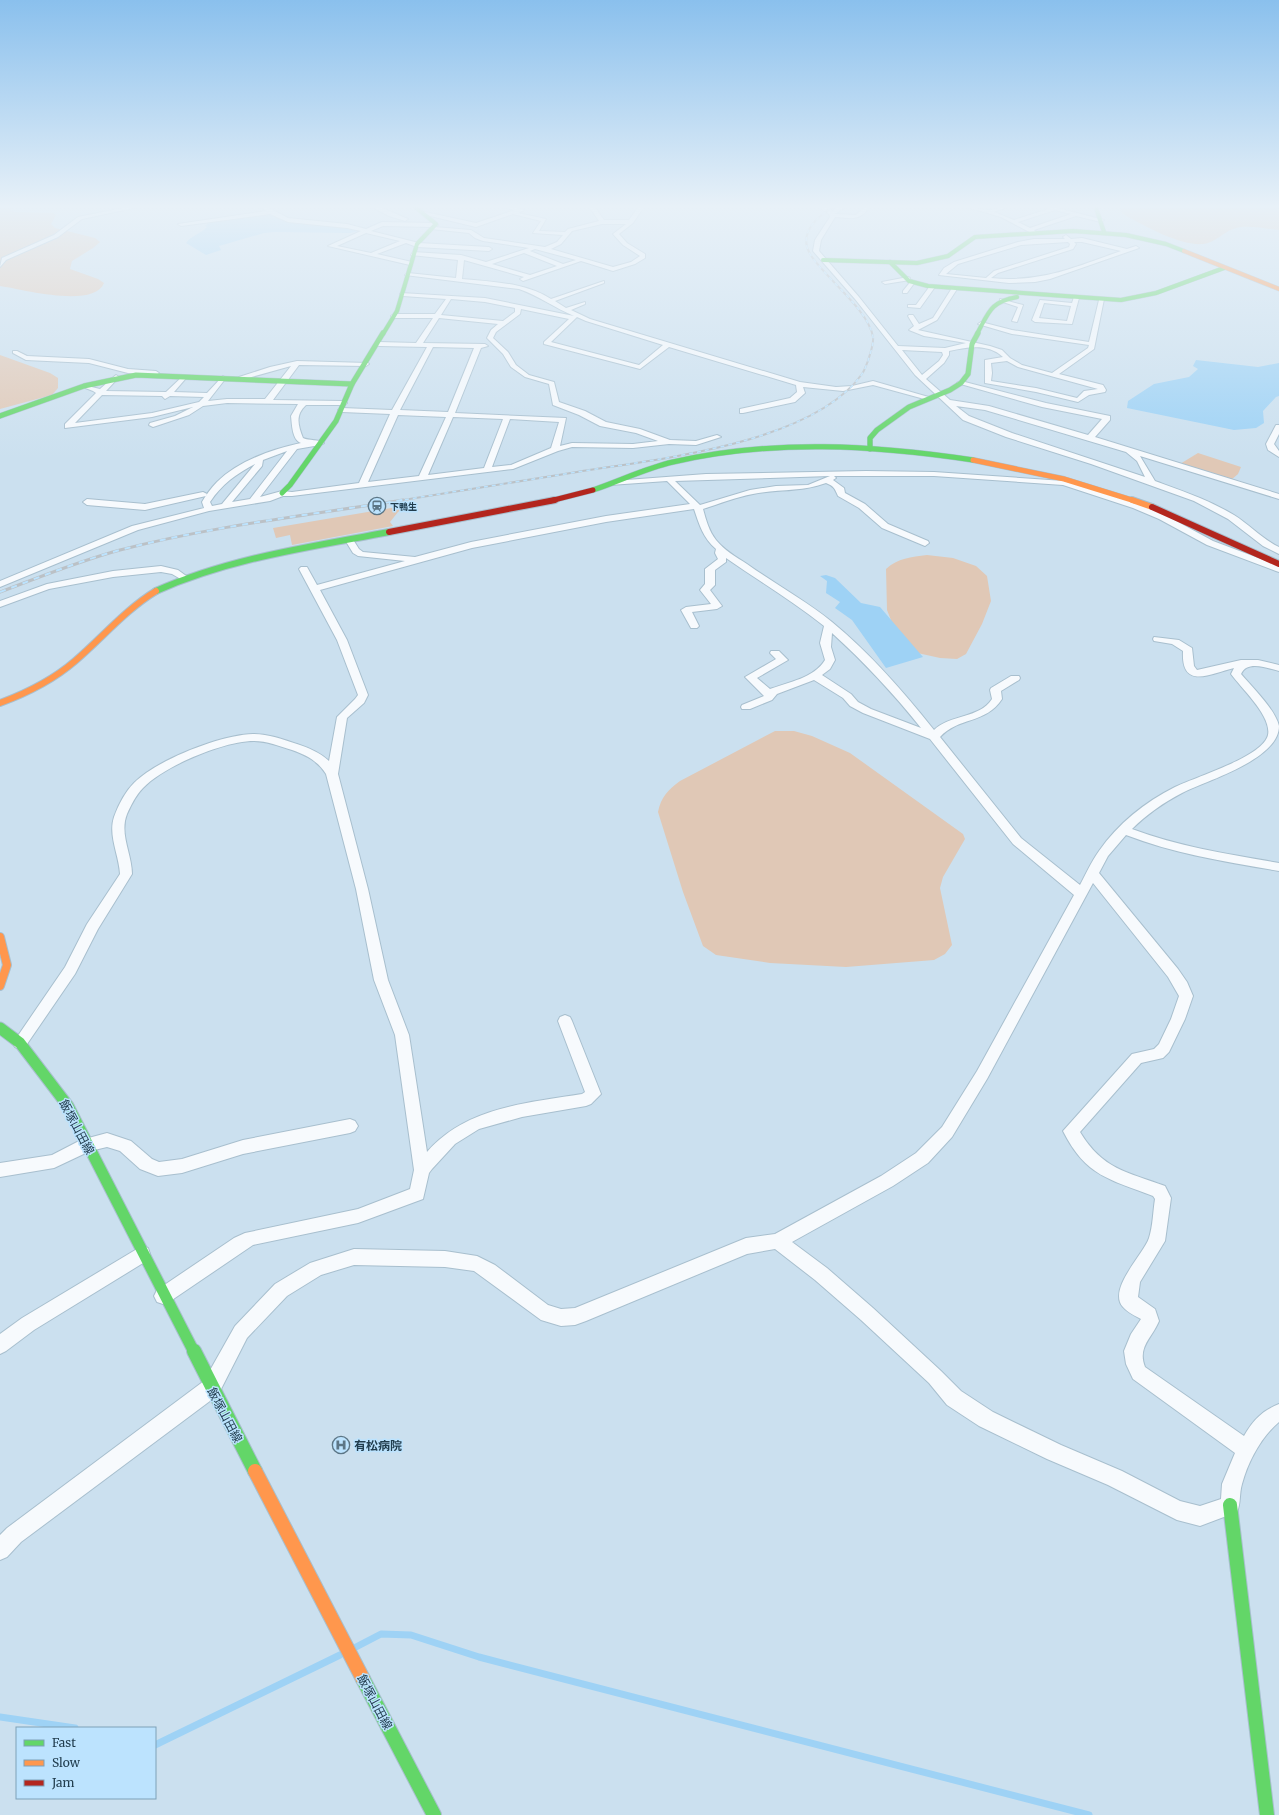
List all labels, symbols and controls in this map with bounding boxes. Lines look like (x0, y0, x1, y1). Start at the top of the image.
station icon: 下鴨生 (367, 496, 387, 516)
place label: 下鴨生 (390, 501, 417, 512)
street label: 飯塚山田線 (56, 1097, 98, 1157)
street label: 飯塚山田線 (204, 1385, 246, 1445)
hospital icon: 有松病院 (331, 1435, 351, 1455)
place label: 有松病院 (354, 1438, 402, 1453)
street label: 飯塚山田線 (354, 1672, 396, 1732)
legend (16, 1727, 156, 1799)
text: Fast (52, 1735, 76, 1750)
text: Slow (52, 1755, 81, 1770)
text: Jam (51, 1775, 75, 1790)

